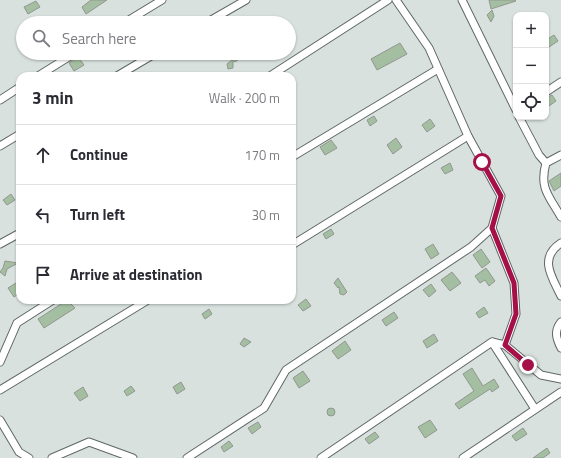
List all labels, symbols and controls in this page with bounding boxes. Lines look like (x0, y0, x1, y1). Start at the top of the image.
map controls (513, 12, 549, 120)
button: + (513, 12, 549, 48)
search box (16, 16, 296, 60)
icon: search (30, 27, 52, 49)
text: Search here (62, 27, 136, 50)
button: − (513, 48, 549, 84)
button: locate (513, 84, 549, 120)
text: 3 min (32, 85, 73, 111)
text: Walk · 200 m (209, 88, 280, 108)
text: Continue (70, 143, 128, 166)
icon: ahead (32, 144, 54, 166)
text: 170 m (244, 145, 280, 165)
route start (473, 153, 491, 171)
text: Turn left (70, 203, 125, 226)
icon: left (32, 204, 54, 226)
text: 30 m (252, 205, 280, 225)
text: Arrive at destination (70, 263, 203, 286)
icon: arrive (32, 264, 54, 286)
route end (519, 356, 537, 374)

